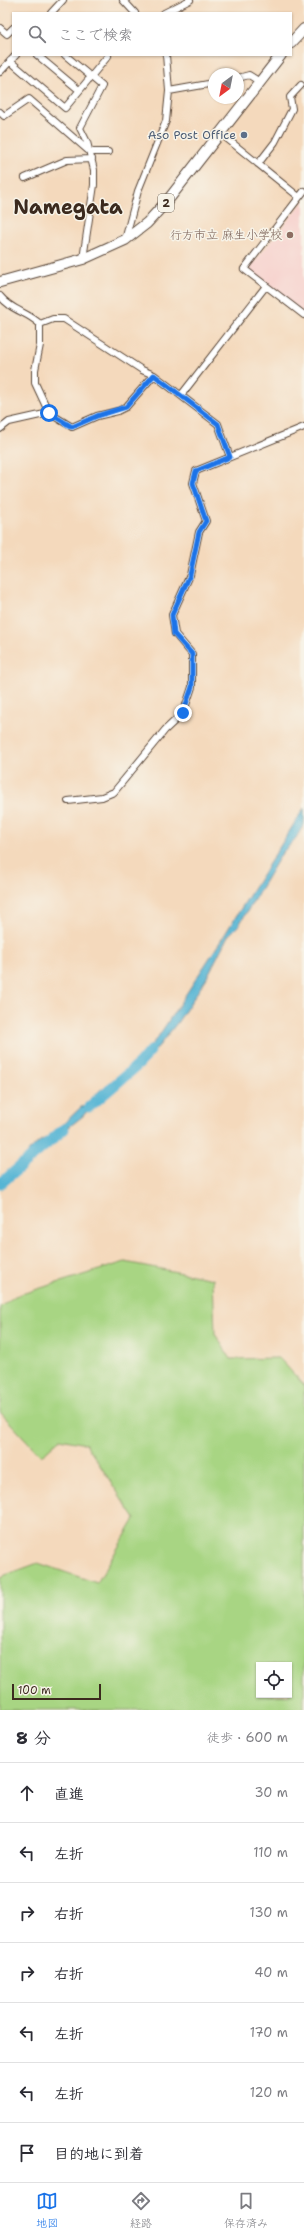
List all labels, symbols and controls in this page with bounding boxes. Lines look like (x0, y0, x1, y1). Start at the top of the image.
search box (12, 12, 292, 56)
icon: search (26, 23, 48, 45)
text: ここで検索 (58, 25, 133, 45)
north arrow (208, 68, 244, 104)
place label: Aso Post Office (148, 127, 236, 143)
marker: Aso Post Office (239, 130, 249, 140)
district label: Namegata (13, 194, 123, 220)
road number: 2 (158, 194, 174, 212)
place label: 行方市立 麻生小学校 (170, 227, 282, 243)
marker: 行方市立 麻生小学校 (285, 230, 295, 240)
route start (40, 404, 58, 422)
route end (174, 704, 192, 722)
map controls (256, 1662, 292, 1698)
button: locate (256, 1662, 292, 1698)
scale bar (12, 1682, 101, 1701)
text: 100 m (18, 1683, 51, 1698)
text: 8 分 (16, 1727, 51, 1749)
text: 徒歩 · 600 m (207, 1729, 288, 1746)
icon: ahead (16, 1782, 38, 1804)
text: 直進 (54, 1784, 84, 1804)
text: 30 m (254, 1784, 288, 1801)
icon: left (16, 1842, 38, 1864)
text: 左折 (54, 1844, 84, 1864)
text: 110 m (253, 1844, 288, 1861)
icon: right (16, 1902, 38, 1924)
text: 右折 (54, 1904, 84, 1924)
text: 130 m (250, 1904, 288, 1921)
icon: right (16, 1962, 38, 1984)
text: 右折 (54, 1964, 84, 1984)
text: 40 m (254, 1964, 288, 1981)
icon: left (16, 2022, 38, 2044)
text: 左折 (54, 2024, 84, 2044)
text: 170 m (250, 2024, 288, 2041)
icon: left (16, 2082, 38, 2104)
text: 左折 (54, 2084, 84, 2104)
text: 120 m (250, 2084, 288, 2101)
icon: arrive (16, 2142, 38, 2164)
text: 目的地に到着 (54, 2144, 144, 2164)
tab: 地図 (36, 2190, 58, 2231)
tab: 経路 (130, 2190, 152, 2231)
tab: 保存済み (224, 2190, 268, 2231)

